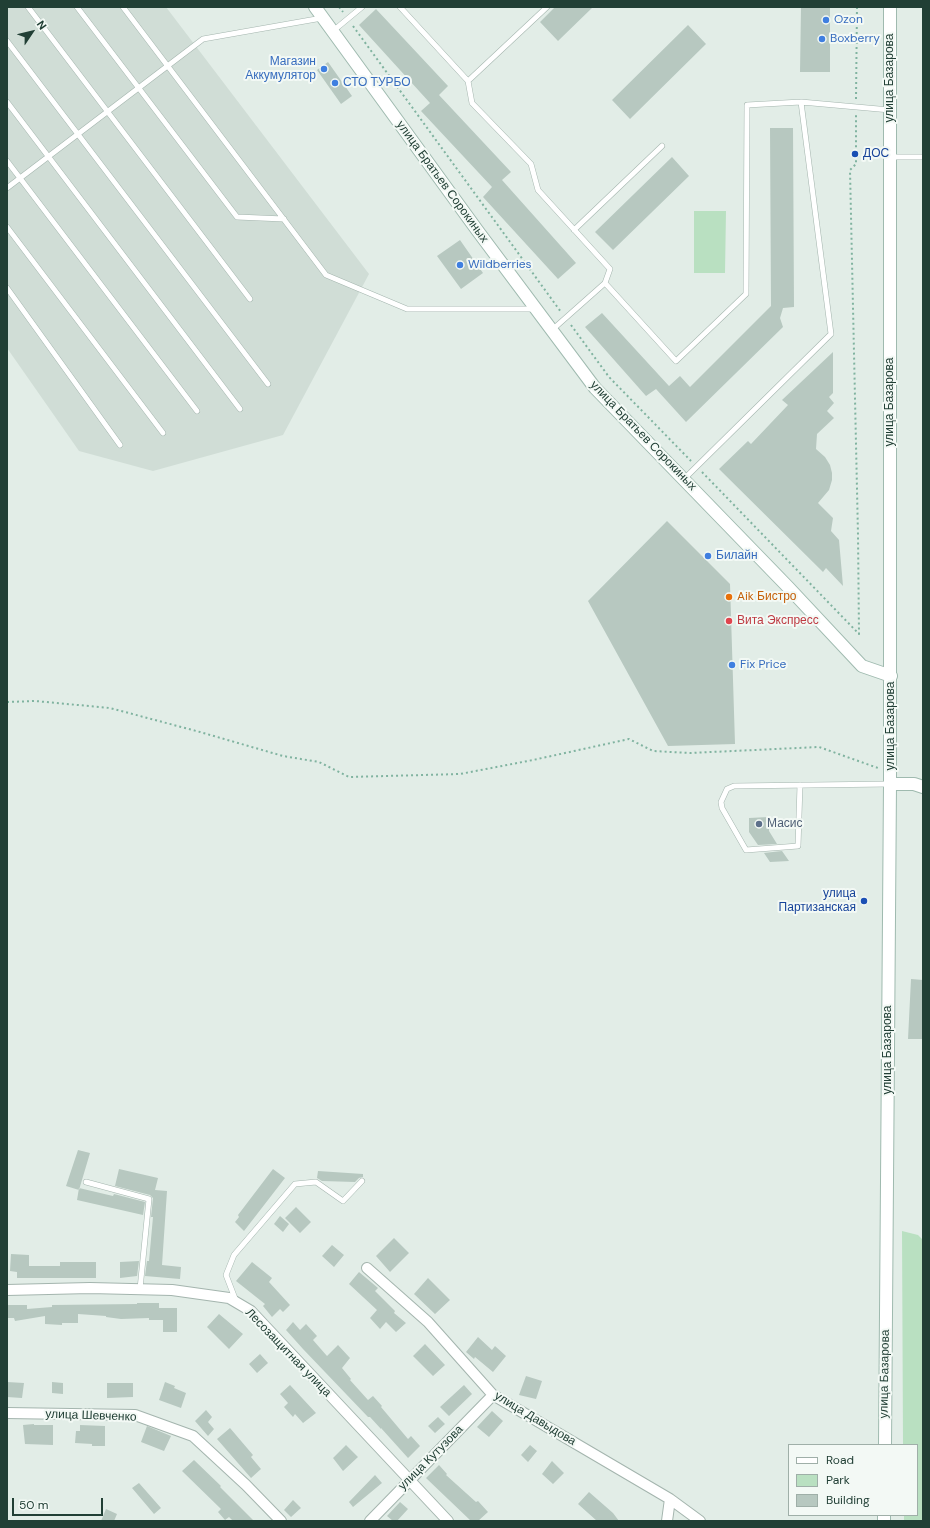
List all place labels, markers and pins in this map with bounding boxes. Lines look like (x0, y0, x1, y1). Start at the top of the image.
place label: Ozon (834, 13, 863, 27)
marker: Ozon (821, 15, 831, 25)
place label: Boxberry (830, 32, 880, 46)
marker: Boxberry (817, 34, 827, 44)
place label: Магазин Аккумулятор (245, 55, 316, 83)
marker: Магазин Аккумулятор (319, 64, 329, 74)
place label: СТО ТУРБО (343, 76, 411, 90)
marker: СТО ТУРБО (330, 78, 340, 88)
place label: ДОС (863, 147, 889, 161)
marker: ДОС (850, 149, 860, 159)
place label: Wildberries (468, 258, 532, 272)
marker: Wildberries (455, 260, 465, 270)
place label: Билайн (716, 549, 758, 563)
marker: Билайн (703, 551, 713, 561)
place label: Aik Бистро (737, 590, 797, 604)
marker: Aik Бистро (724, 592, 734, 602)
place label: Вита Экспресс (737, 614, 819, 628)
marker: Вита Экспресс (724, 616, 734, 626)
place label: Fix Price (740, 658, 786, 672)
marker: Fix Price (727, 660, 737, 670)
place label: Масис (767, 817, 803, 831)
marker: Масис (754, 819, 764, 829)
place label: улица Партизанская (779, 887, 856, 915)
marker: улица Партизанская (859, 896, 869, 906)

